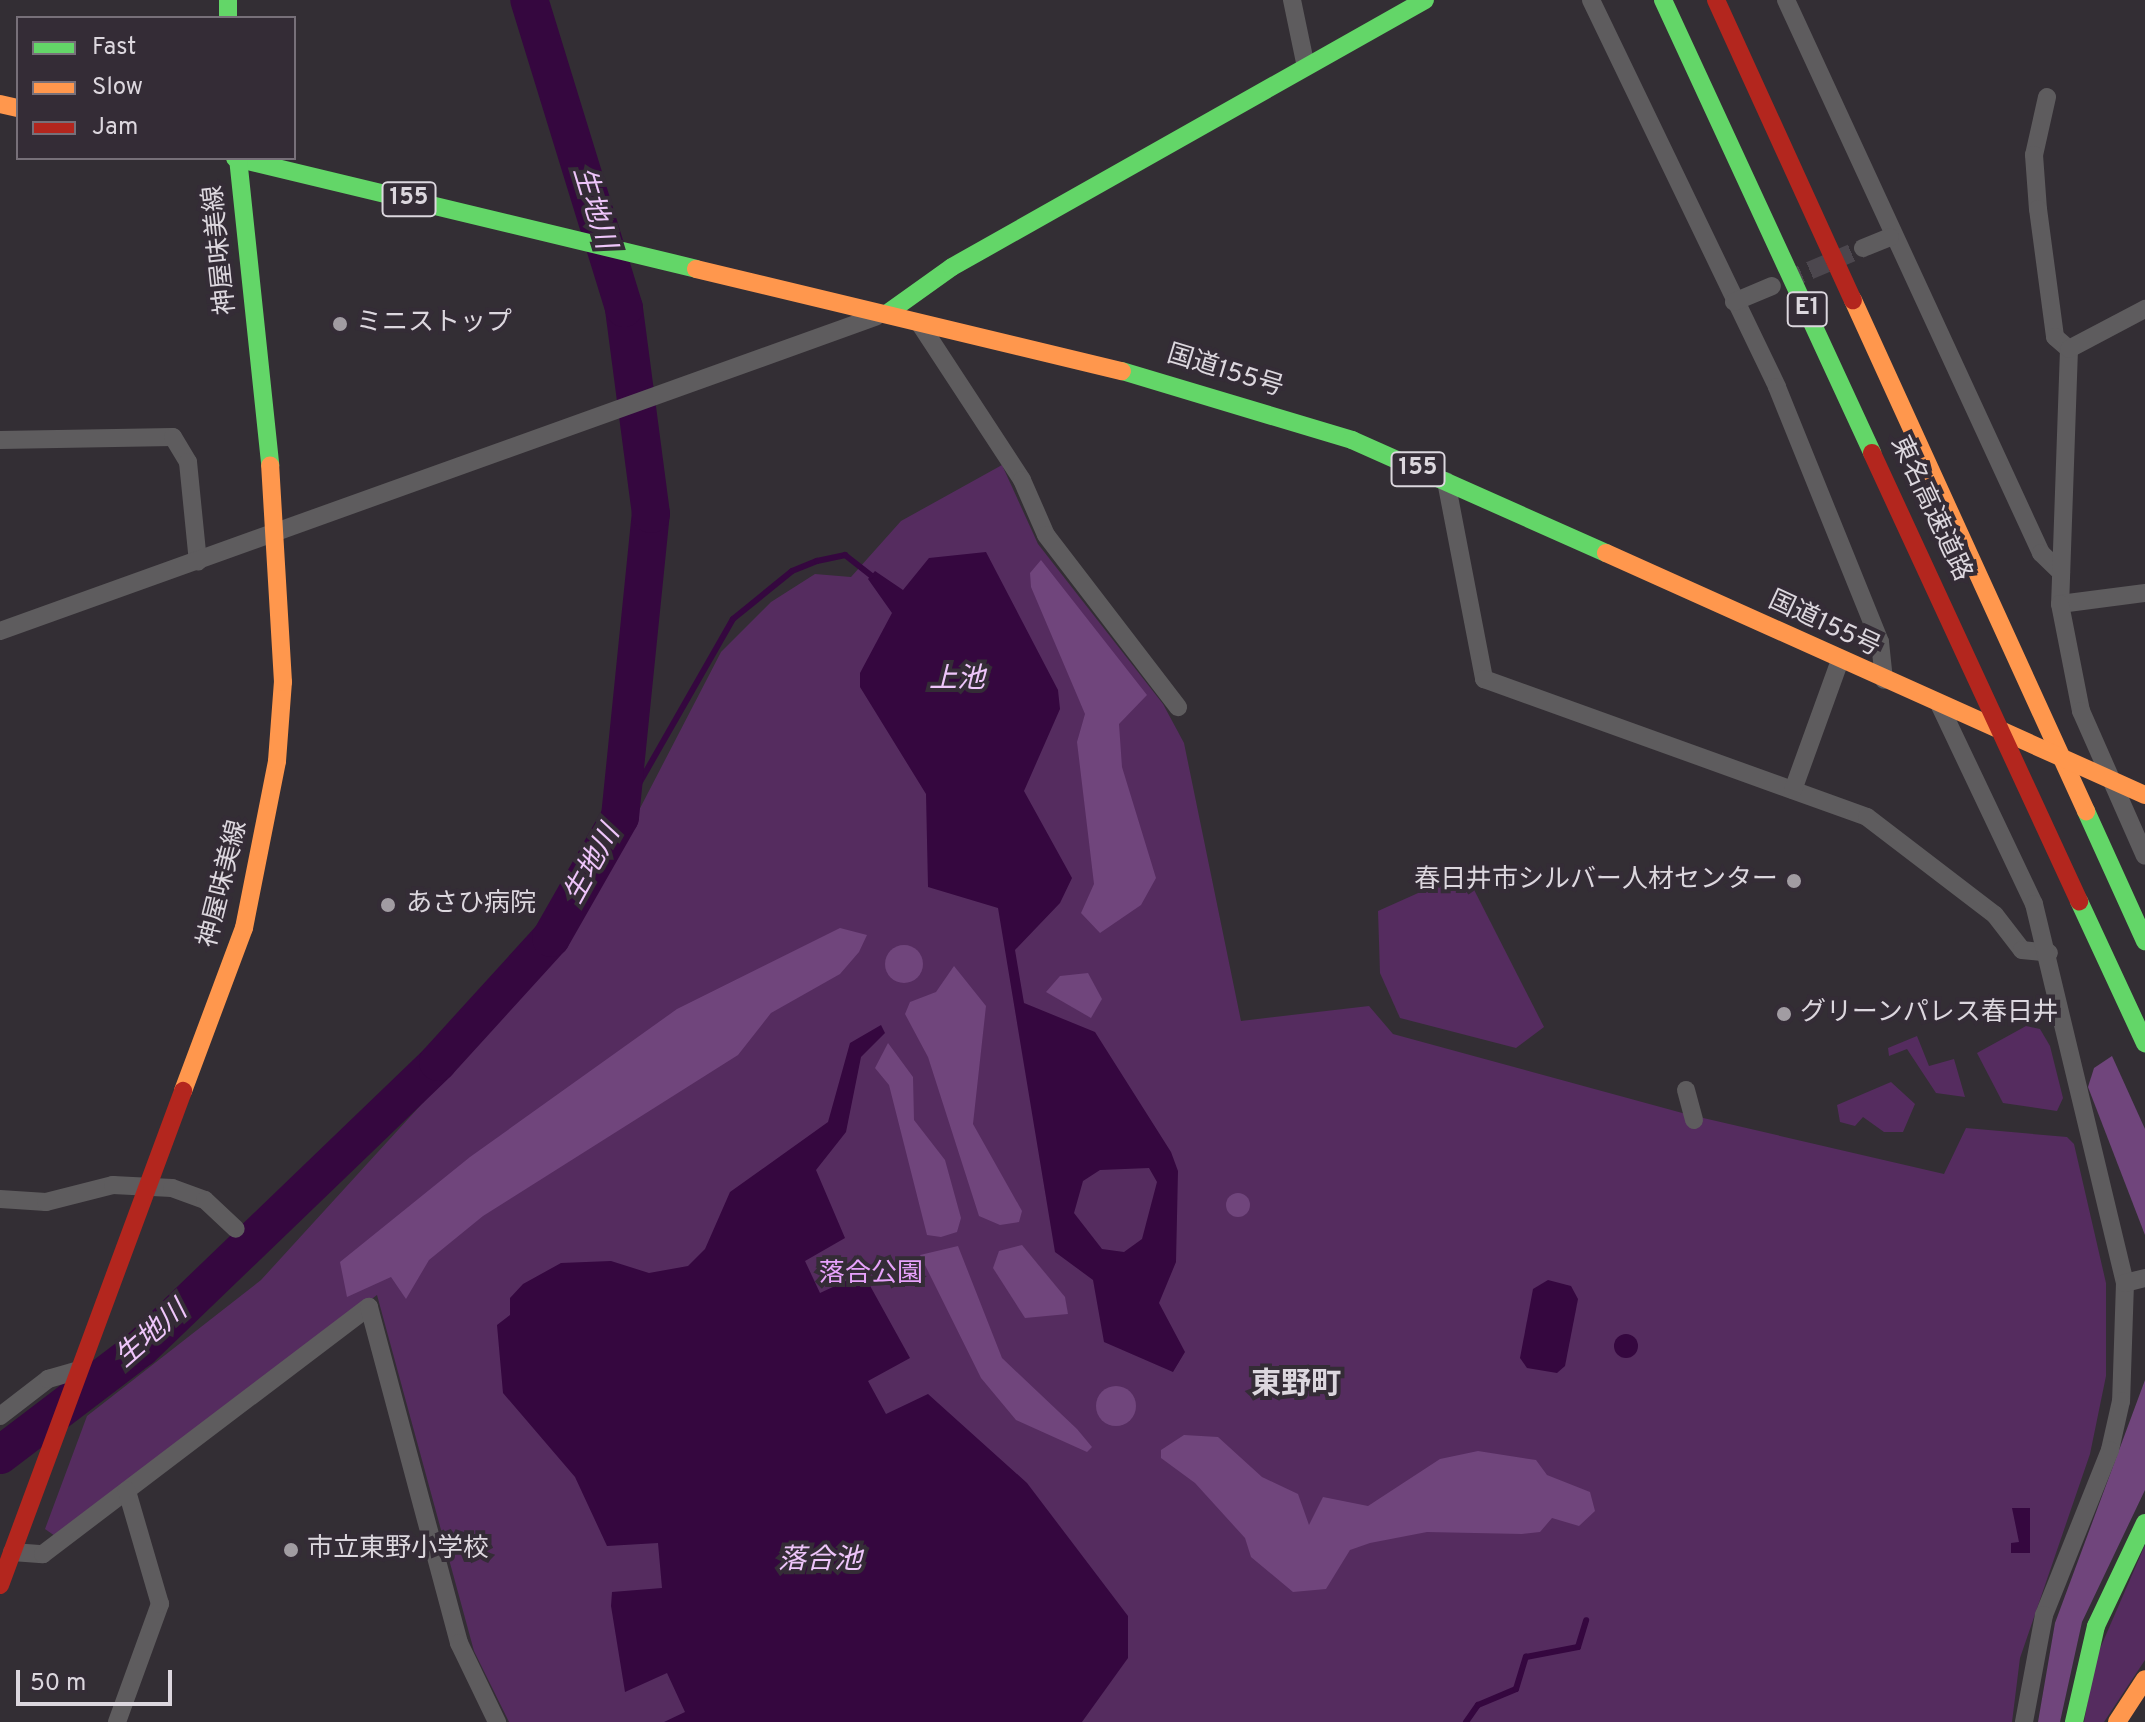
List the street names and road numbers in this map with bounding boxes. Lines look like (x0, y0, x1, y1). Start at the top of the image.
road number: 155 (381, 179, 437, 219)
street label: 神屋味美線 (199, 184, 243, 316)
road number: E1 (1785, 289, 1829, 329)
street label: 国道155号 (1163, 340, 1287, 404)
street label: 東名高速道路 (1883, 432, 1977, 586)
road number: 155 (1390, 449, 1446, 489)
street label: 国道155号 (1763, 586, 1885, 664)
street label: 神屋味美線 (193, 817, 255, 951)

